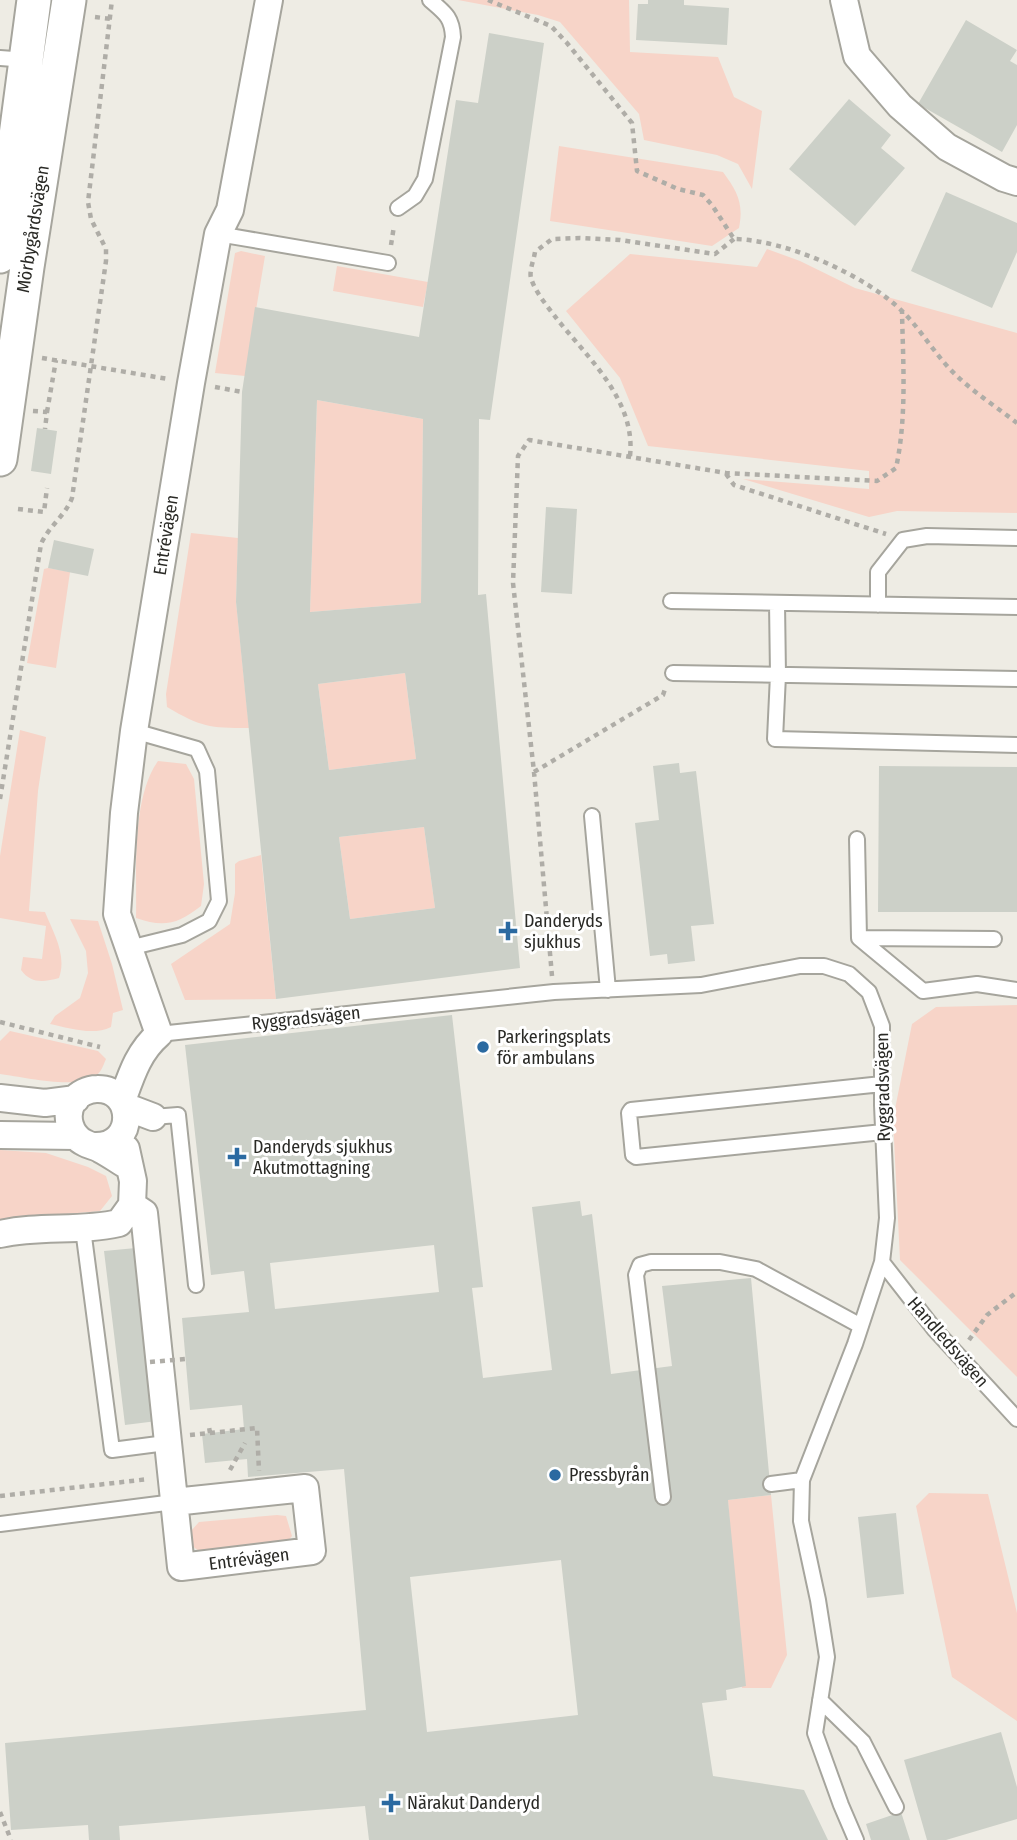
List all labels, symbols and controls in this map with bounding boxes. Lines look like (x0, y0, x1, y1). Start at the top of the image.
street label: Mörbygårdsvägen (12, 164, 54, 294)
street label: Entrévägen (149, 493, 183, 577)
place label: Danderyds sjukhus (524, 910, 603, 953)
marker: Danderyds sjukhus (498, 921, 518, 941)
street label: Ryggradsvägen (251, 1001, 361, 1035)
place label: Parkeringsplats för ambulans (497, 1026, 611, 1069)
street label: Ryggradsvägen (871, 1032, 895, 1142)
marker: Parkeringsplats för ambulans (475, 1039, 491, 1055)
place label: Danderyds sjukhus Akutmottagning (253, 1136, 393, 1179)
marker: Danderyds sjukhus Akutmottagning (227, 1147, 247, 1167)
street label: Handledsvägen (903, 1292, 993, 1392)
place label: Pressbyrån (569, 1464, 649, 1486)
marker: Pressbyrån (547, 1467, 563, 1483)
street label: Entrévägen (207, 1543, 291, 1575)
place label: Närakut Danderyd (407, 1792, 540, 1814)
marker: Närakut Danderyd (381, 1793, 401, 1813)

